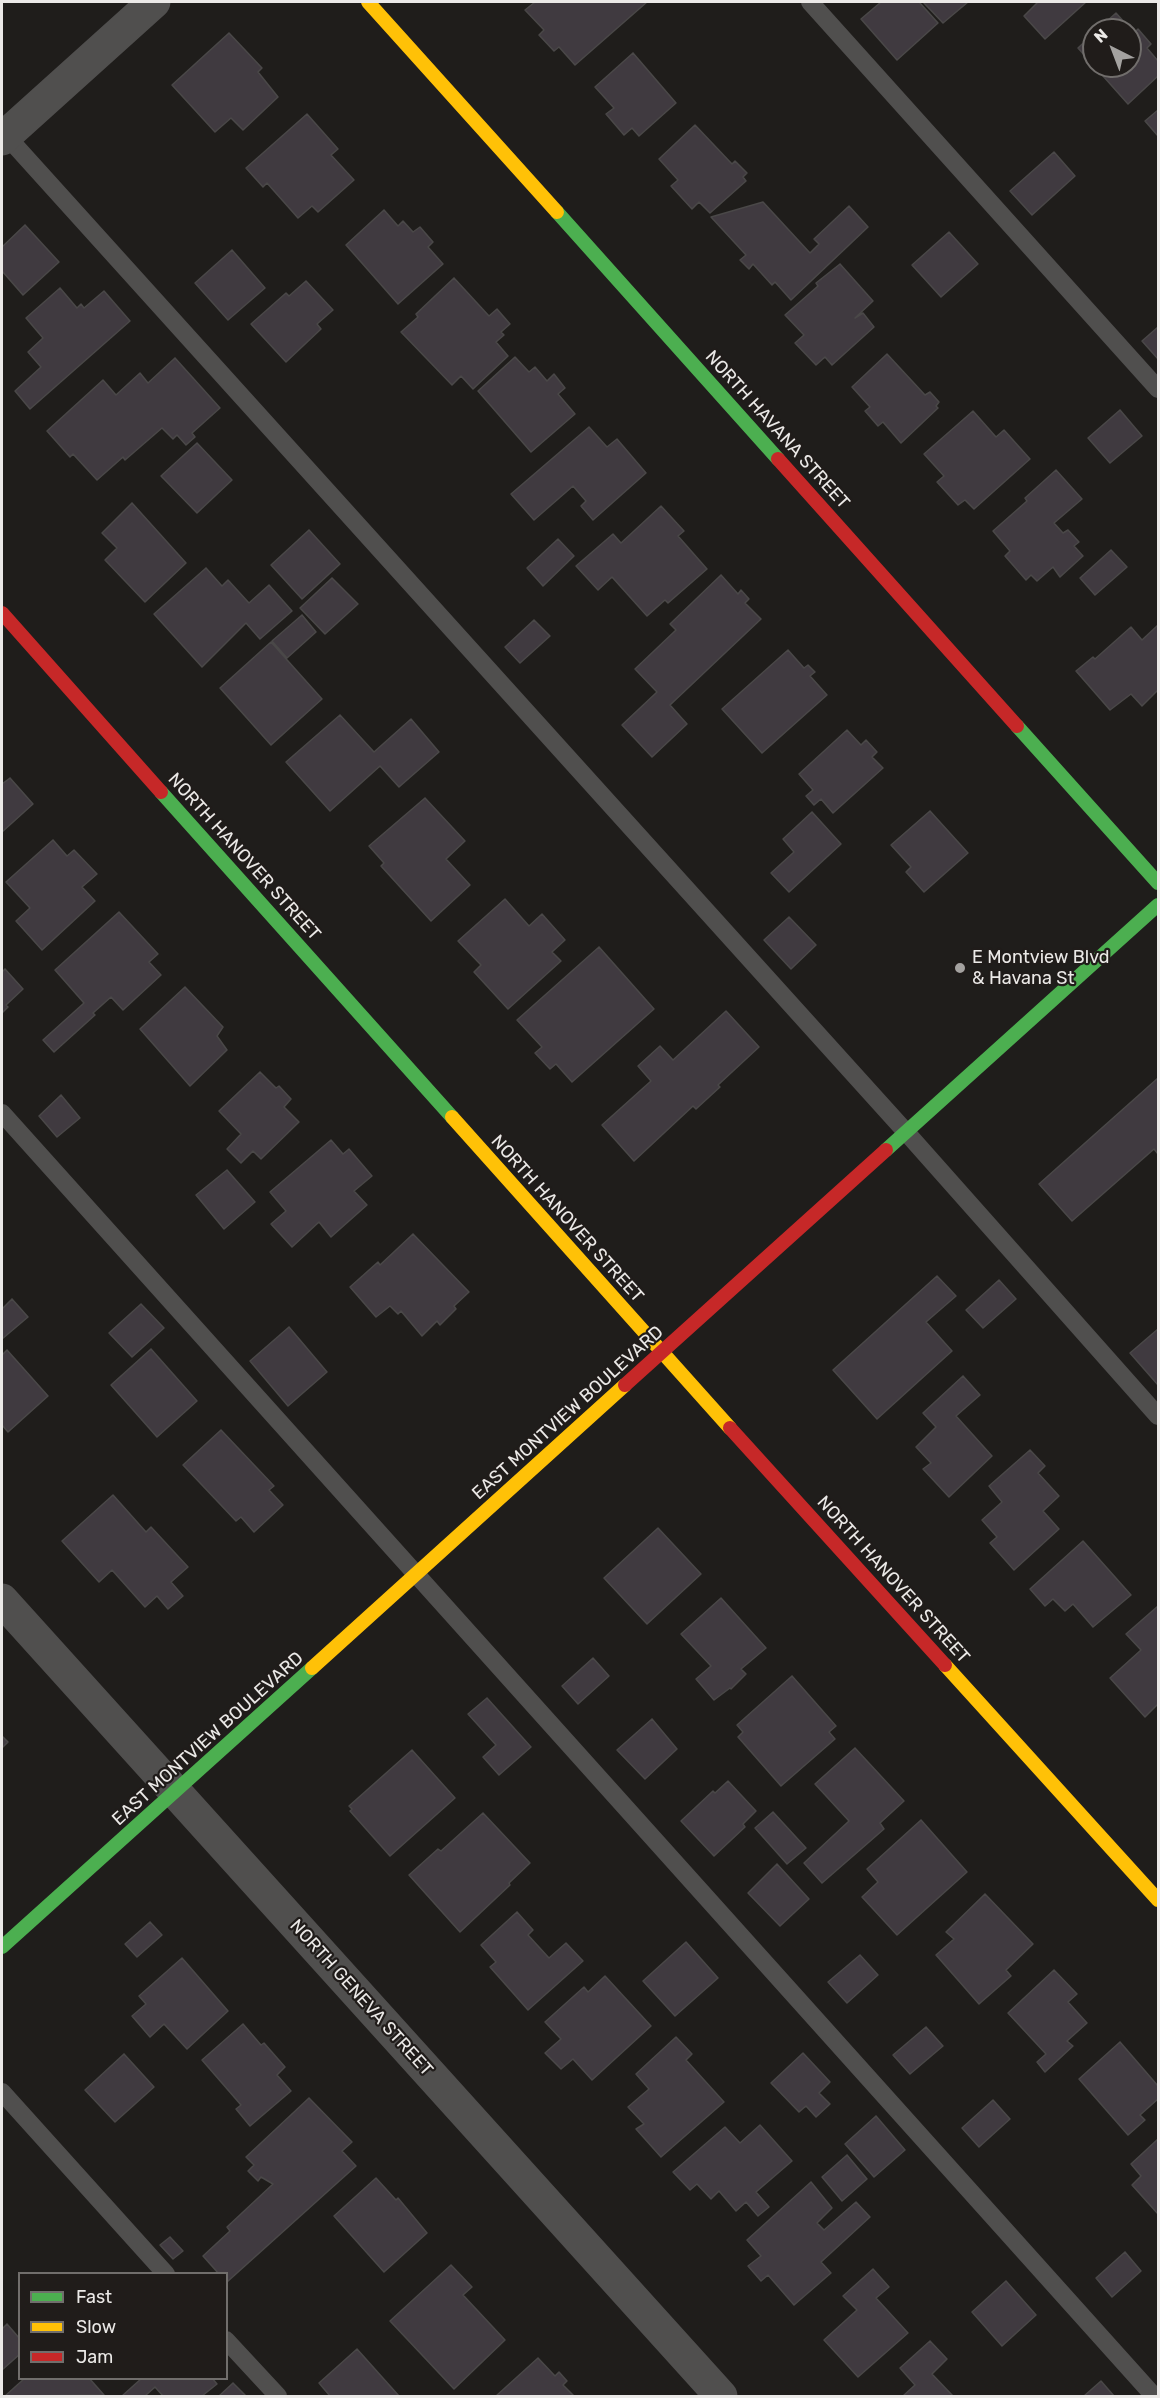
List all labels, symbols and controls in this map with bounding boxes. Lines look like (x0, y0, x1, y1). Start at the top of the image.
north arrow (1082, 18, 1142, 78)
text: N (1090, 25, 1112, 47)
street label: NORTH HAVANA STREET (700, 346, 854, 514)
street label: NORTH HANOVER STREET (163, 769, 325, 945)
place label: E Montview Blvd & Havana St (972, 947, 1110, 990)
marker: E Montview Blvd & Havana St (953, 961, 967, 975)
street label: NORTH HANOVER STREET (486, 1131, 648, 1307)
street label: EAST MONTVIEW BOULEVARD (468, 1322, 668, 1504)
street label: NORTH HANOVER STREET (812, 1492, 974, 1668)
street label: EAST MONTVIEW BOULEVARD (108, 1648, 308, 1830)
street label: NORTH GENEVA STREET (285, 1915, 437, 2081)
legend (18, 2272, 228, 2380)
text: Fast (76, 2286, 112, 2308)
text: Slow (76, 2316, 116, 2338)
text: Jam (76, 2346, 113, 2368)

